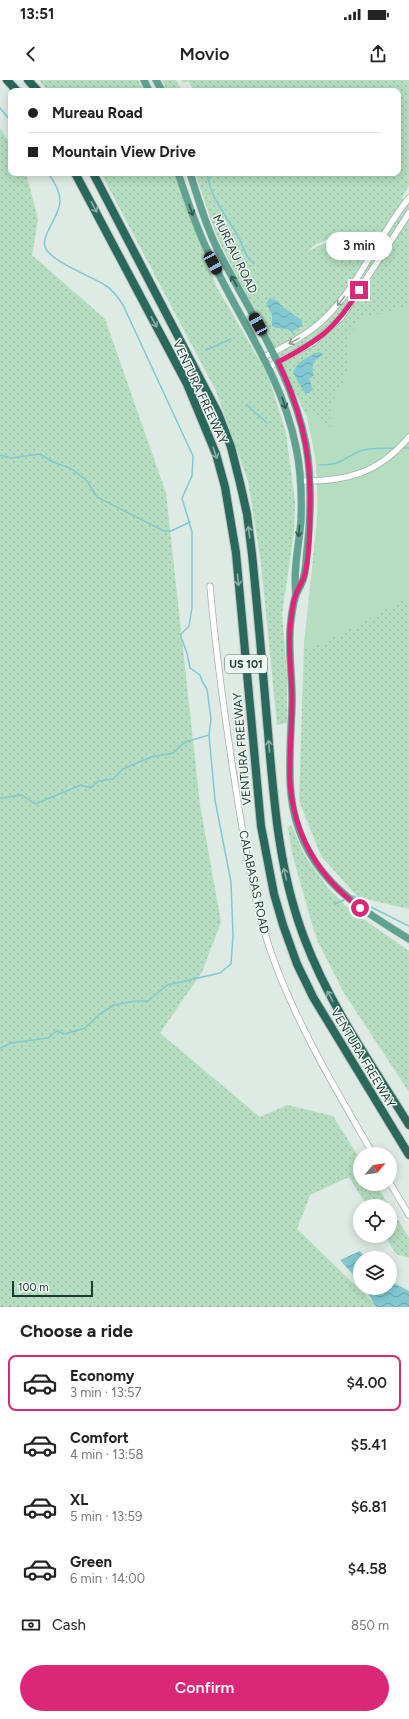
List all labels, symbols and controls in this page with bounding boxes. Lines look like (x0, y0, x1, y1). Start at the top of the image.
text: 13:51 (20, 5, 54, 23)
icon: back (20, 43, 42, 65)
text: Movio (179, 43, 230, 65)
icon: share (367, 43, 389, 65)
text: Mureau Road (52, 104, 143, 122)
text: Mountain View Drive (52, 143, 196, 161)
one-way arrow (90, 201, 98, 213)
one-way arrow (187, 204, 195, 216)
street label: MUREAU ROAD (210, 212, 260, 296)
callout: 3 min (326, 232, 392, 260)
text: 3 min (343, 238, 375, 253)
car (202, 250, 224, 276)
one-way arrow (230, 275, 238, 287)
route end (350, 281, 368, 299)
one-way arrow (337, 295, 345, 306)
car (247, 311, 269, 337)
one-way arrow (151, 316, 158, 328)
one-way arrow (288, 337, 300, 345)
street label: VENTURA FREEWAY (170, 338, 231, 447)
one-way arrow (281, 396, 288, 409)
one-way arrow (212, 446, 219, 459)
one-way arrow (296, 524, 303, 537)
one-way arrow (245, 526, 253, 539)
one-way arrow (235, 573, 242, 586)
road number: US 101 (225, 655, 267, 673)
street label: VENTURA FREEWAY (230, 691, 254, 806)
one-way arrow (265, 740, 272, 753)
street label: CALABASAS ROAD (236, 829, 272, 935)
one-way arrow (280, 868, 288, 881)
route start (351, 899, 369, 917)
one-way arrow (326, 990, 334, 1002)
street label: VENTURA FREEWAY (328, 1006, 398, 1111)
north arrow (353, 1147, 397, 1191)
map controls (353, 1147, 397, 1295)
button: locate (353, 1199, 397, 1243)
button: layers (353, 1251, 397, 1295)
scale bar (12, 1279, 93, 1298)
text: 100 m (18, 1281, 49, 1294)
text: Choose a ride (20, 1320, 133, 1342)
icon: car (22, 1365, 58, 1401)
text: Economy (70, 1367, 135, 1385)
text: $4.00 (346, 1374, 387, 1392)
text: 3 min · 13:57 (70, 1385, 142, 1400)
icon: car (22, 1427, 58, 1463)
text: Comfort (70, 1429, 129, 1447)
text: $5.41 (351, 1436, 387, 1454)
text: 4 min · 13:58 (70, 1447, 144, 1462)
icon: car (22, 1489, 58, 1525)
text: XL (70, 1491, 88, 1509)
text: $6.81 (351, 1498, 387, 1516)
text: 5 min · 13:59 (70, 1509, 142, 1524)
icon: car (22, 1551, 58, 1587)
text: Green (70, 1553, 112, 1571)
text: $4.58 (348, 1560, 387, 1578)
text: 6 min · 14:00 (70, 1571, 145, 1586)
icon: cash (20, 1614, 42, 1636)
text: Cash (52, 1616, 86, 1634)
text: 850 m (351, 1618, 389, 1633)
button: Confirm (20, 1665, 389, 1711)

